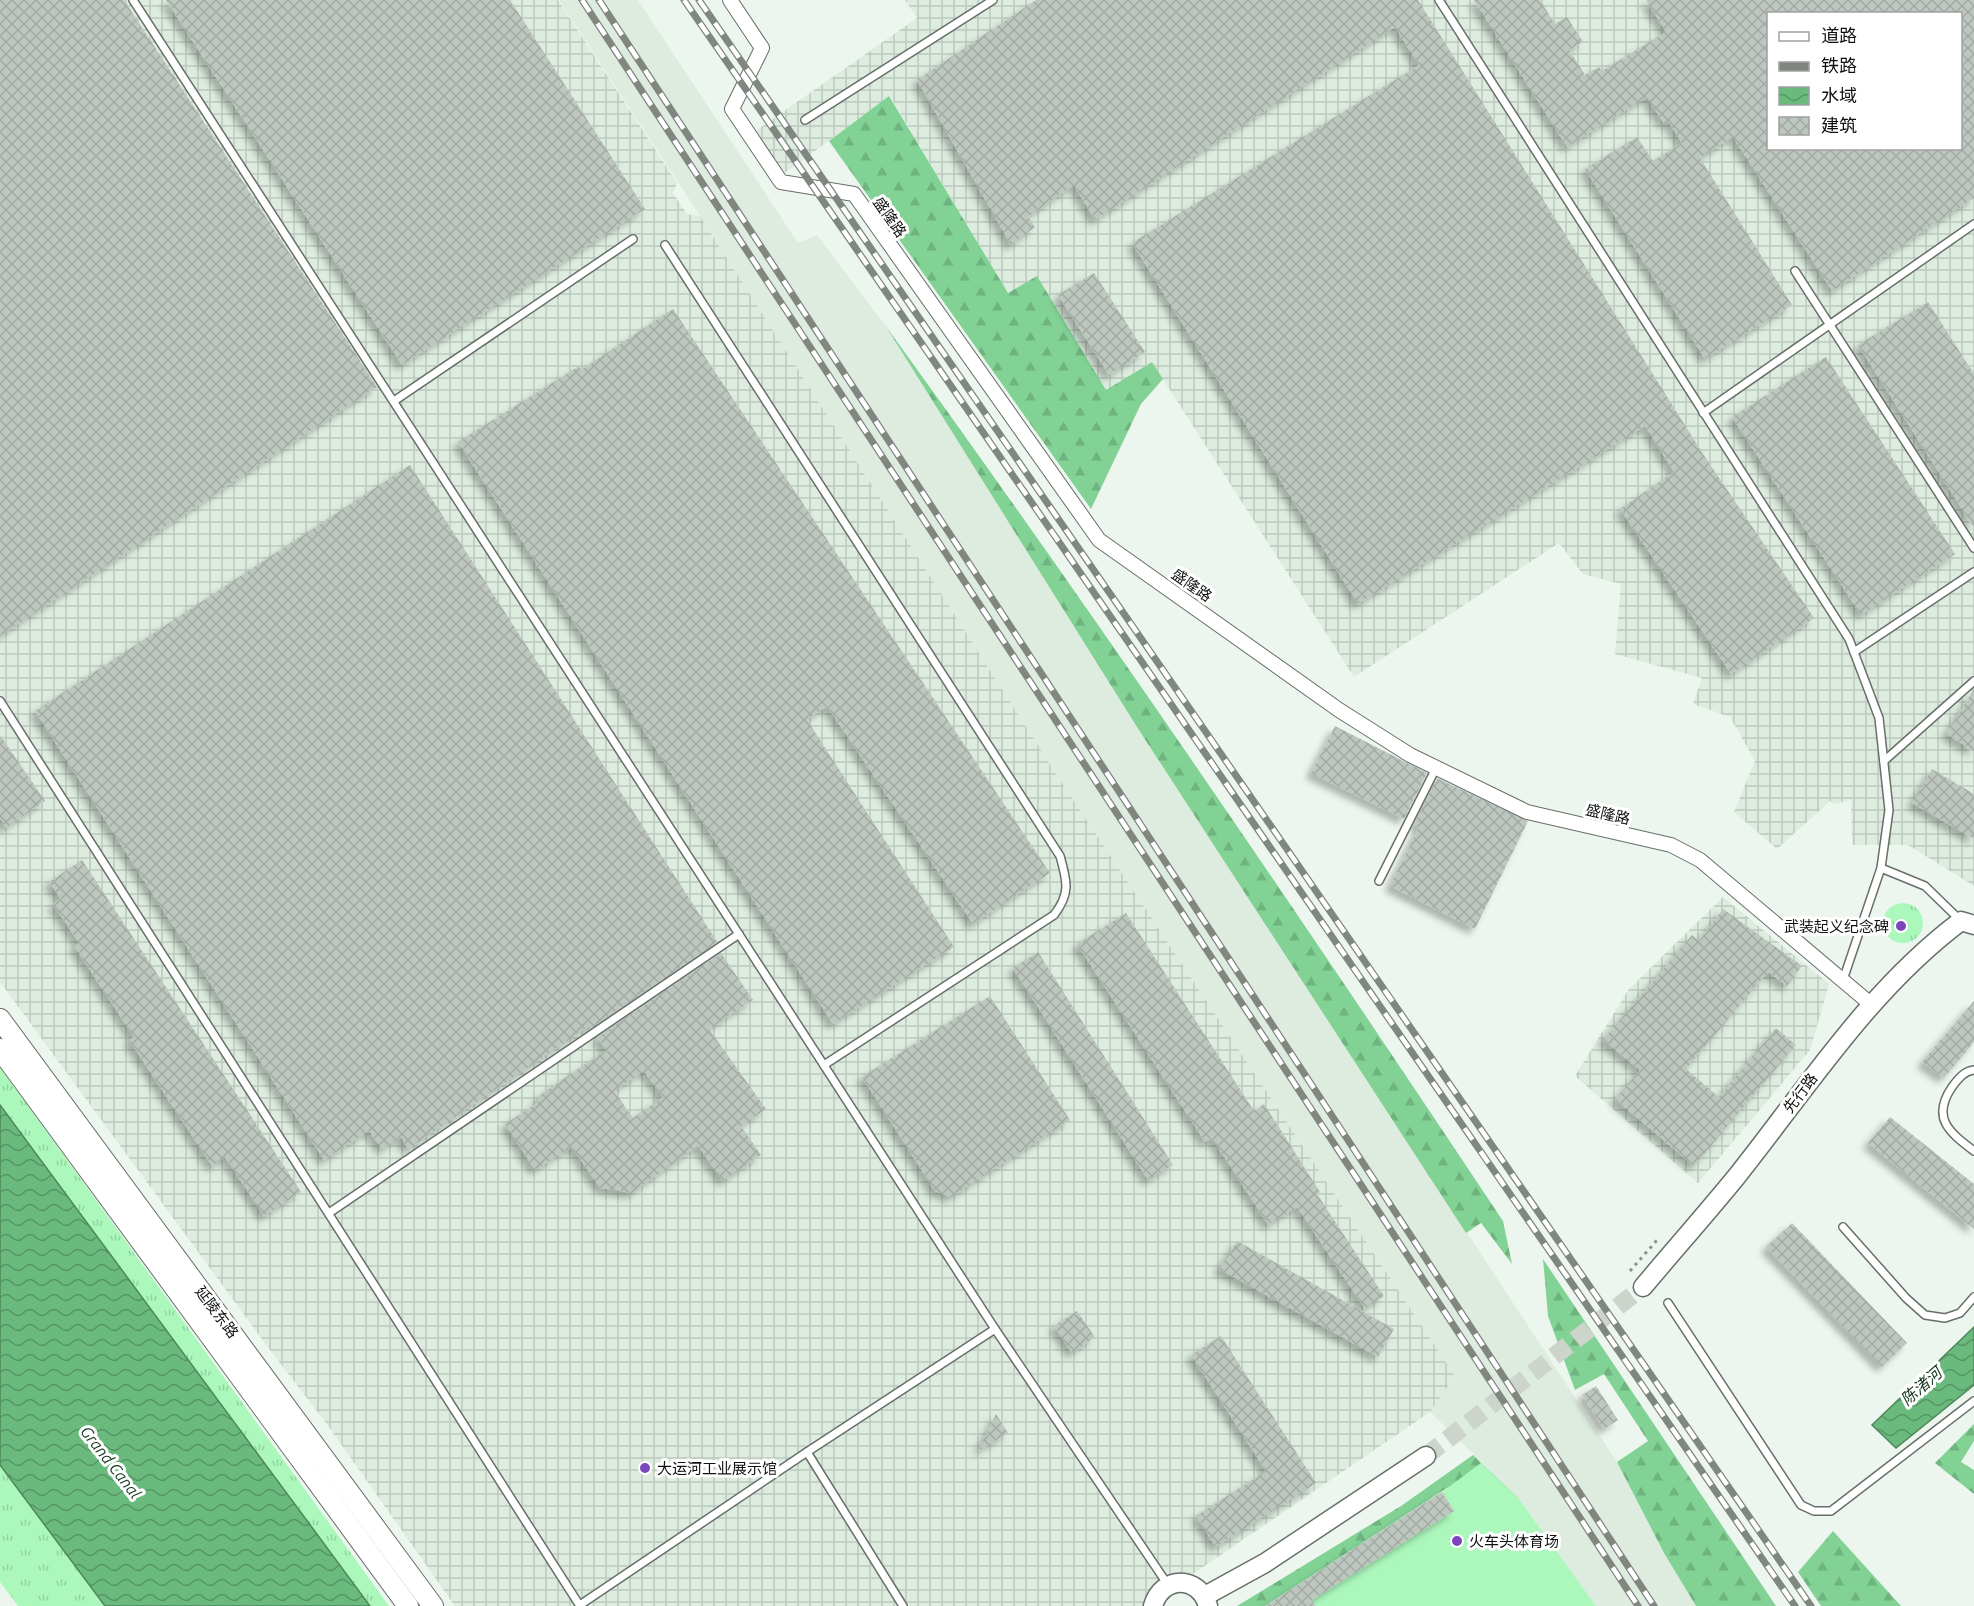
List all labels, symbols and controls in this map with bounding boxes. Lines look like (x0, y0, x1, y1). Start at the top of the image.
legend (1767, 12, 1962, 150)
text: 道路 (1821, 25, 1857, 45)
text: 铁路 (1821, 55, 1857, 75)
text: 水域 (1821, 85, 1857, 105)
text: 建筑 (1821, 115, 1857, 135)
street label: 盛隆路 (870, 194, 910, 240)
street label: 盛隆路 (1169, 565, 1215, 605)
street label: 盛隆路 (1584, 801, 1632, 827)
place label: 武装起义纪念碑 (1784, 918, 1889, 935)
marker: 武装起义纪念碑 (1894, 919, 1908, 933)
street label: 先行路 (1780, 1070, 1820, 1116)
street label: 延陵东路 (192, 1283, 242, 1341)
water label: 陈渚河 (1897, 1361, 1947, 1409)
water label: Grand Canal (77, 1422, 145, 1502)
place label: 大运河工业展示馆 (657, 1460, 777, 1477)
marker: 大运河工业展示馆 (638, 1461, 652, 1475)
place label: 火车头体育场 (1469, 1533, 1559, 1550)
marker: 火车头体育场 (1450, 1534, 1464, 1548)

